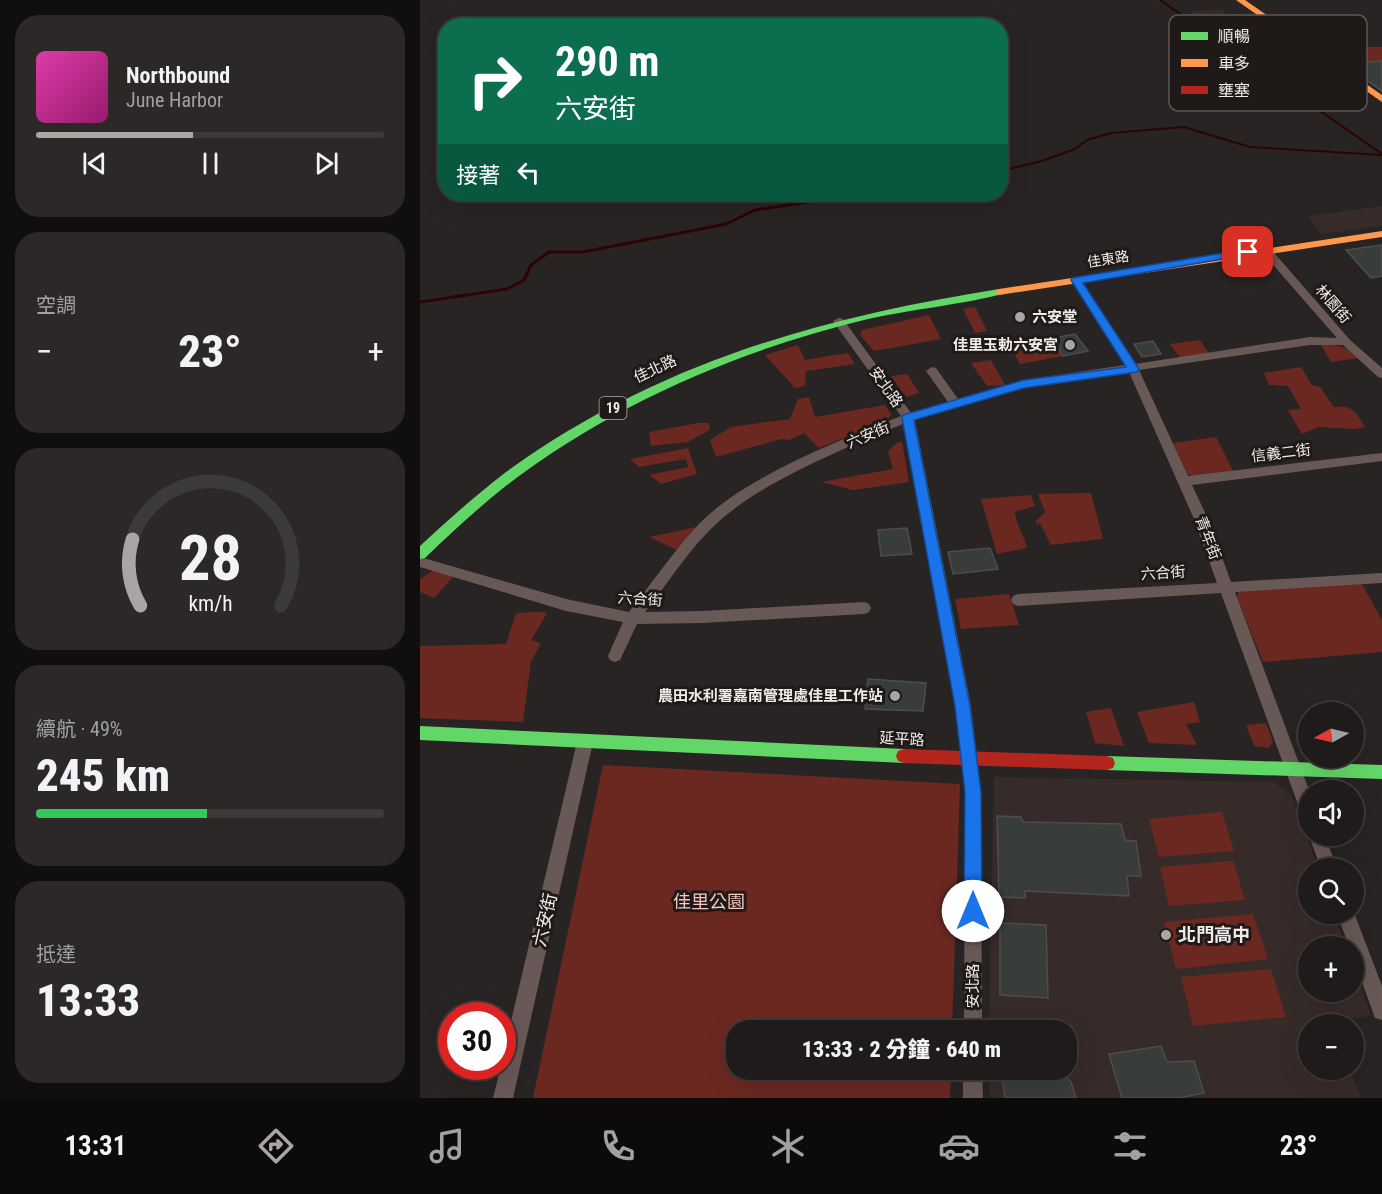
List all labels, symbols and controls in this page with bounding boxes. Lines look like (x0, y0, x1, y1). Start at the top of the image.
legend (1169, 15, 1367, 111)
text: 順暢 (1218, 27, 1250, 46)
text: 290 m (555, 37, 660, 86)
icon: right (456, 42, 534, 120)
text: 車多 (1218, 54, 1250, 73)
text: Northbound (126, 63, 230, 88)
text: 壅塞 (1218, 81, 1250, 100)
text: June Harbor (126, 88, 223, 112)
text: 六安街 (555, 93, 636, 125)
icon: previous (78, 147, 111, 180)
icon: pause (194, 147, 227, 180)
icon: next (310, 147, 343, 180)
icon: left (512, 156, 545, 189)
text: 接著 (456, 163, 500, 188)
pin (1222, 226, 1273, 277)
icon: arrive (1231, 235, 1264, 268)
street label: 佳東路 (1086, 248, 1130, 270)
street label: 林園街 (1311, 281, 1355, 327)
text: 空調 (36, 293, 76, 317)
place label: 六安堂 (1032, 308, 1077, 326)
marker: 六安堂 (1013, 310, 1027, 324)
text: 23° (178, 325, 242, 378)
text: − (36, 332, 53, 371)
text: + (368, 332, 384, 371)
place label: 佳里玉勅六安宮 (953, 336, 1058, 354)
marker: 佳里玉勅六安宮 (1063, 338, 1077, 352)
street label: 佳北路 (631, 351, 679, 387)
street label: 安北路 (866, 363, 906, 411)
road number: 19 (600, 397, 626, 419)
street label: 六安街 (844, 418, 892, 452)
street label: 信義二街 (1250, 440, 1312, 466)
street label: 青年街 (1192, 514, 1224, 562)
text: 28 (178, 522, 242, 595)
street label: 六合街 (1140, 562, 1186, 584)
street label: 六合街 (617, 588, 663, 610)
text: km/h (188, 591, 232, 616)
place label: 農田水利署嘉南管理處佳里工作站 (658, 687, 883, 705)
marker: 農田水利署嘉南管理處佳里工作站 (888, 689, 902, 703)
north arrow (1298, 702, 1364, 768)
map controls (1298, 702, 1364, 1080)
text: 續航 · 49% (36, 717, 122, 741)
street label: 延平路 (879, 729, 925, 749)
text: 245 km (36, 749, 170, 802)
button: sound (1298, 780, 1364, 846)
button: search (1298, 858, 1364, 924)
position arrow (941, 879, 1005, 943)
street label: 六安街 (528, 891, 561, 949)
park label: 佳里公園 (673, 891, 745, 912)
place label: 北門高中 (1178, 924, 1250, 945)
marker: 北門高中 (1159, 928, 1173, 942)
button: + (1298, 936, 1364, 1002)
text: 抵達 (36, 942, 76, 966)
street label: 安北路 (964, 963, 982, 1009)
text: 13:33 (36, 974, 140, 1027)
speed limit sign: 30 (438, 1002, 516, 1080)
button: − (1298, 1014, 1364, 1080)
text: 13:33 · 2 分鐘 · 640 m (802, 1037, 1001, 1062)
icon: directions (255, 1125, 297, 1167)
icon: music (426, 1125, 468, 1167)
icon: phone (597, 1125, 639, 1167)
icon: climate (767, 1125, 809, 1167)
icon: car (938, 1125, 980, 1167)
icon: filters (1109, 1125, 1151, 1167)
text: 13:31 (64, 1130, 126, 1162)
text: 23° (1280, 1130, 1318, 1162)

